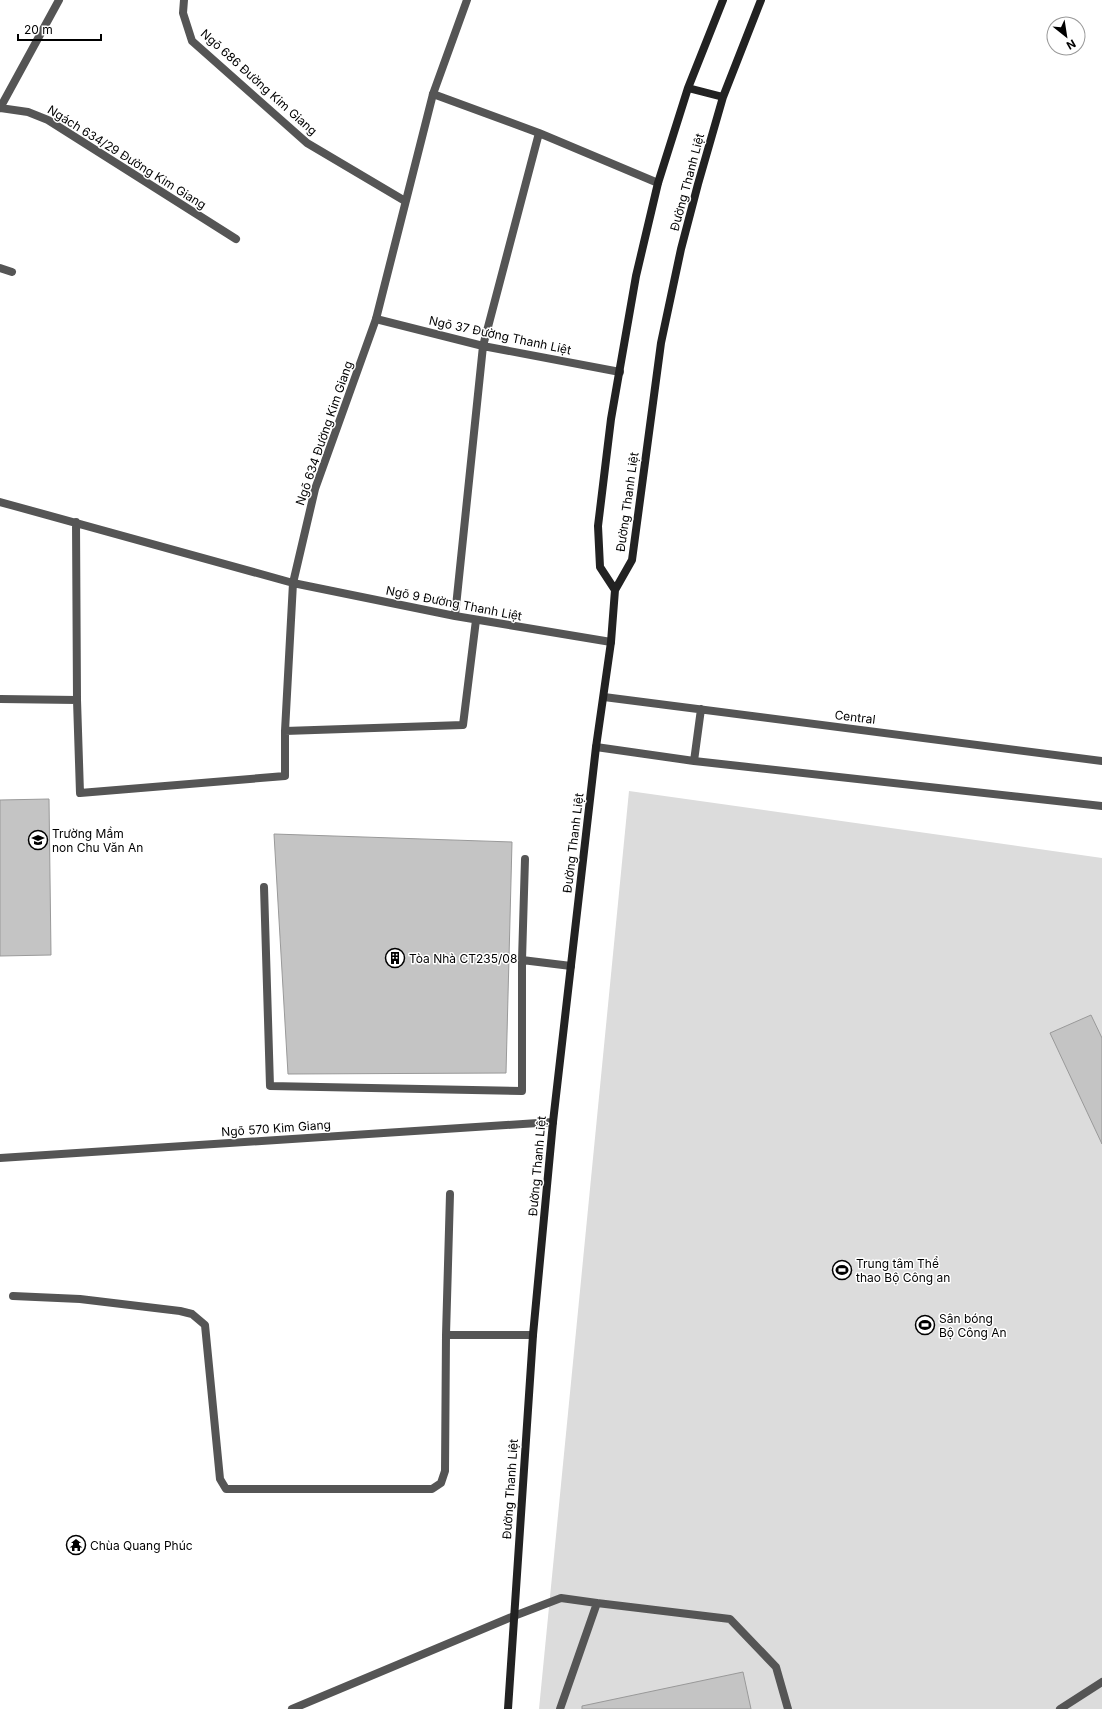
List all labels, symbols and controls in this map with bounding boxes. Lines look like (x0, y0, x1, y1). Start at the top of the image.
scale bar (18, 16, 101, 42)
north arrow (1046, 16, 1086, 56)
text: 20 m (24, 22, 53, 37)
street label: Ngõ 686 Đường Kim Giang (198, 26, 320, 138)
text: N (1064, 37, 1078, 53)
street label: Ngách 634/29 Đường Kim Giang (45, 102, 209, 212)
street label: Đường Thanh Liệt (667, 131, 707, 232)
street label: Ngõ 37 Đường Thanh Liệt (428, 313, 573, 357)
street label: Ngõ 634 Đường Kim Giang (292, 359, 356, 507)
street label: Đường Thanh Liệt (613, 451, 641, 553)
street label: Ngõ 9 Đường Thanh Liệt (385, 582, 523, 624)
street label: Central (834, 707, 876, 727)
street label: Đường Thanh Liệt (559, 792, 587, 894)
place label: Trường Mầm non Chu Văn An (52, 826, 143, 855)
school or university icon: Trường Mầm non Chu Văn An (27, 829, 49, 851)
building icon: Tòa Nhà CT235/08 (384, 947, 406, 969)
place label: Tòa Nhà CT235/08 (409, 951, 517, 966)
street label: Đường Thanh Liệt (525, 1115, 549, 1217)
street label: Ngõ 570 Kim Giang (221, 1117, 331, 1139)
place label: Trung tâm Thể thao Bộ Công an (856, 1256, 950, 1285)
sports icon: Trung tâm Thể thao Bộ Công an (831, 1259, 853, 1281)
place label: Sân bóng Bộ Công An (939, 1311, 1007, 1340)
sports icon: Sân bóng Bộ Công An (914, 1314, 936, 1336)
street label: Đường Thanh Liệt (499, 1438, 521, 1540)
temple icon: Chùa Quang Phúc (65, 1534, 87, 1556)
place label: Chùa Quang Phúc (90, 1538, 193, 1553)

